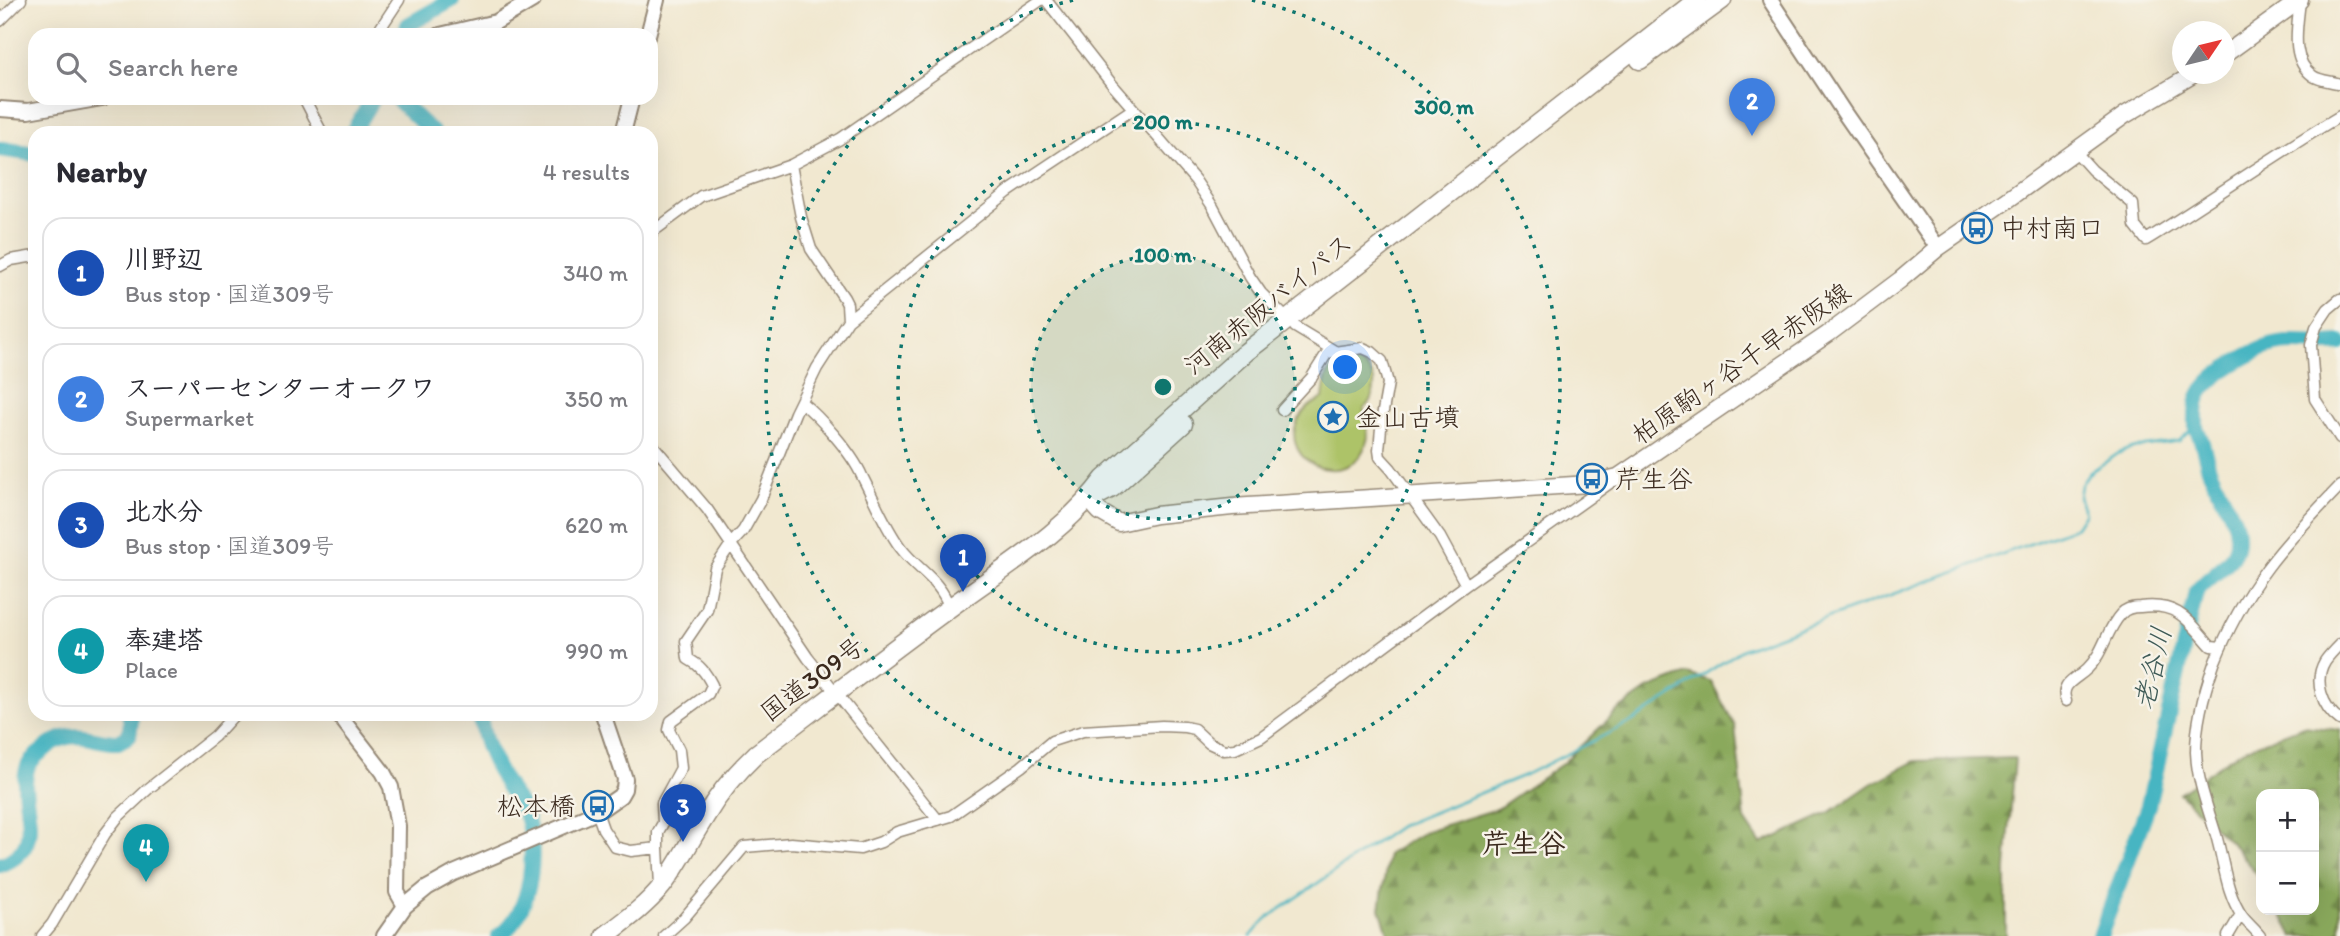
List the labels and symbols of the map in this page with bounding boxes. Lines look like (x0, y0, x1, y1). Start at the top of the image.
north arrow (2172, 21, 2235, 84)
pin: 2 (1729, 78, 1775, 136)
text: 300 m (1414, 94, 1474, 119)
text: 200 m (1133, 109, 1193, 134)
bus stop icon: 中村南口 (1960, 211, 1994, 245)
place label: 中村南口 (2000, 212, 2104, 244)
street label: 河南赤阪バイパス (1177, 226, 1359, 382)
text: 100 m (1134, 242, 1192, 267)
street label: 柏原駒ヶ谷千早赤阪線 (1625, 275, 1857, 451)
your location (1328, 350, 1362, 384)
centre of rings (1151, 375, 1175, 399)
place icon: 金山古墳 (1316, 400, 1350, 434)
place label: 金山古墳 (1356, 401, 1460, 433)
bus stop icon: 芹生谷 (1575, 462, 1609, 496)
place label: 芹生谷 (1615, 463, 1693, 495)
pin: 1 (940, 534, 986, 592)
water label: 老谷川 (2126, 623, 2178, 713)
street label: 国道309号 (754, 630, 870, 728)
pin: 3 (660, 784, 706, 842)
bus stop icon: 松本橋 (581, 789, 615, 823)
place label: 松本橋 (497, 790, 575, 822)
pin: 4 (123, 824, 169, 882)
district label: 芹生谷 (1482, 826, 1566, 860)

